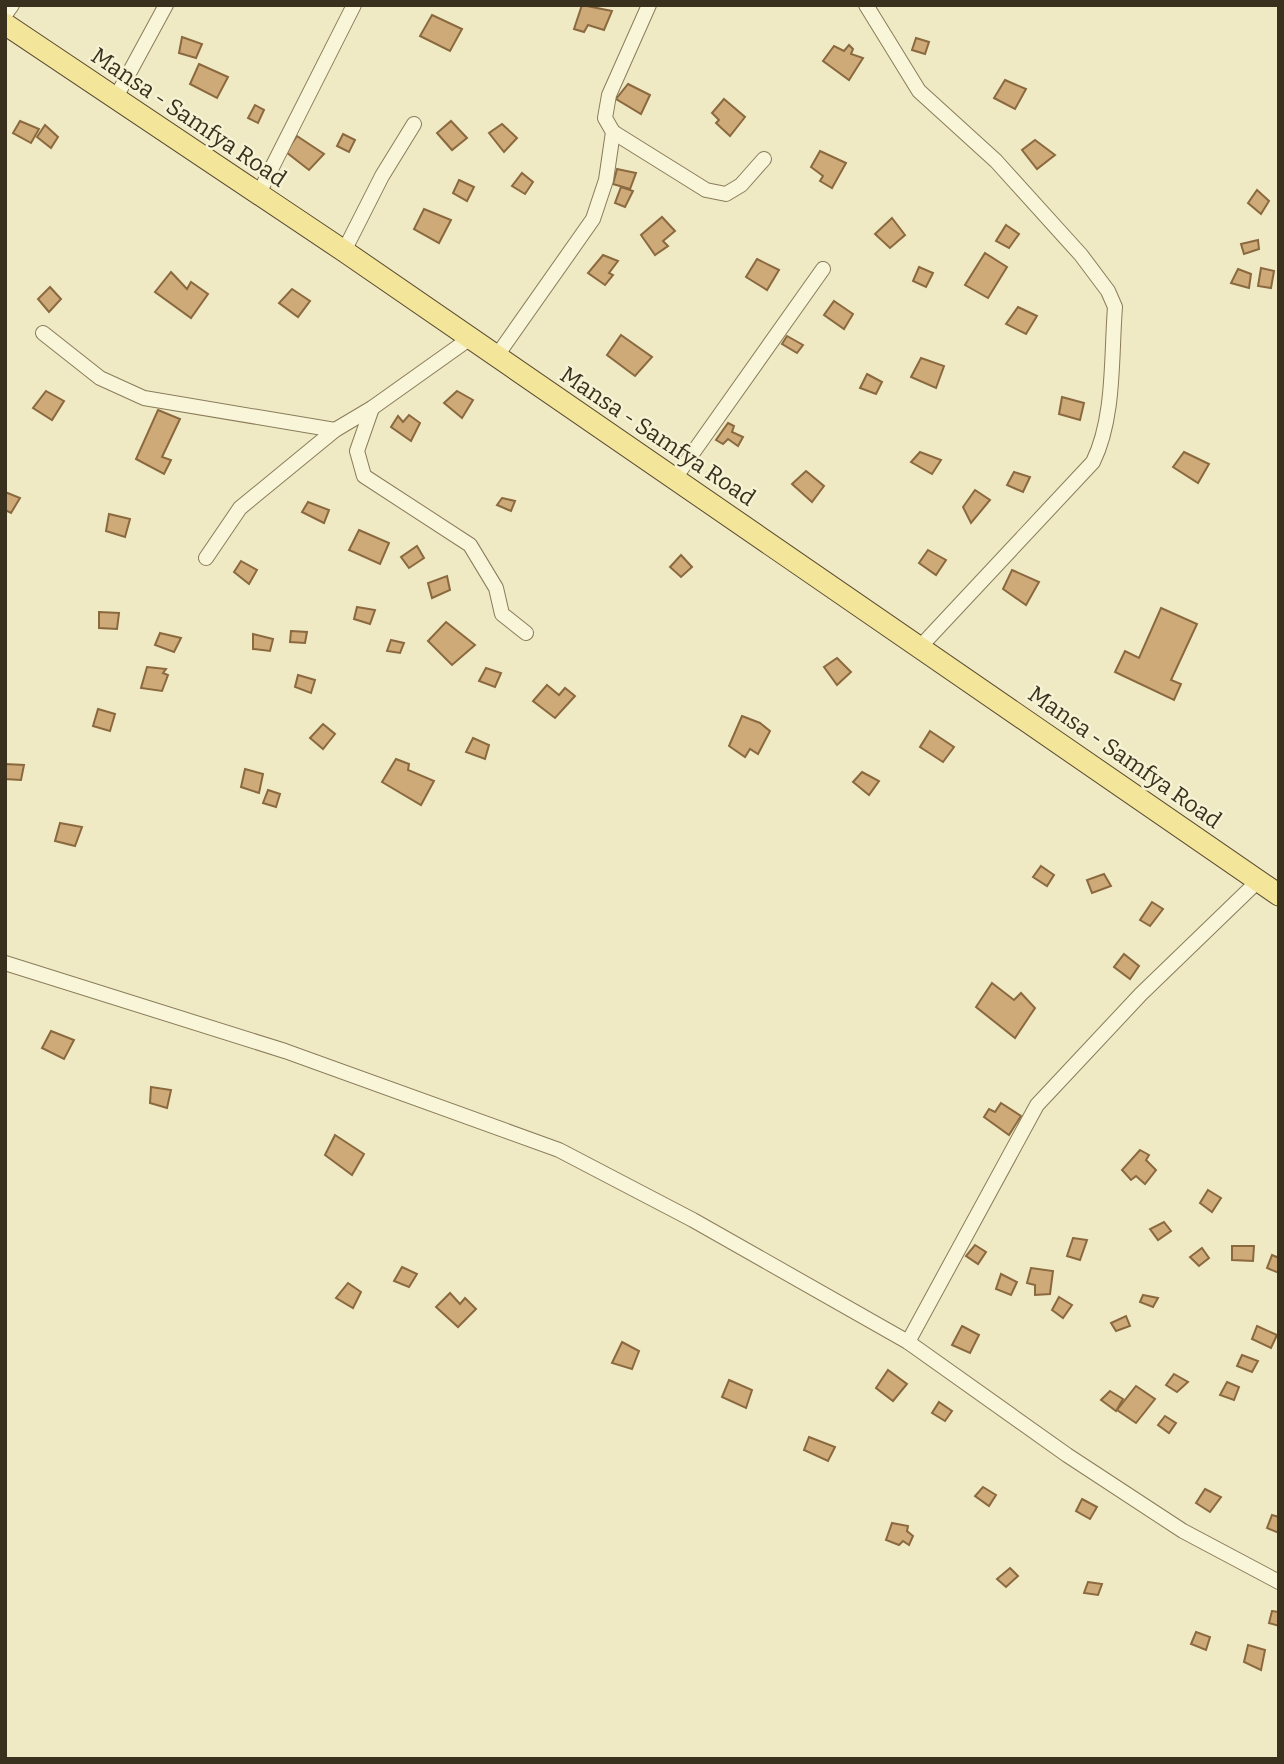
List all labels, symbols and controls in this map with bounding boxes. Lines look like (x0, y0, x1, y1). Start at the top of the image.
street label: Mansa - Samfya Road (86, 41, 292, 193)
street label: Mansa - Samfya Road (555, 360, 761, 512)
street label: Mansa - Samfya Road (1023, 680, 1227, 834)

